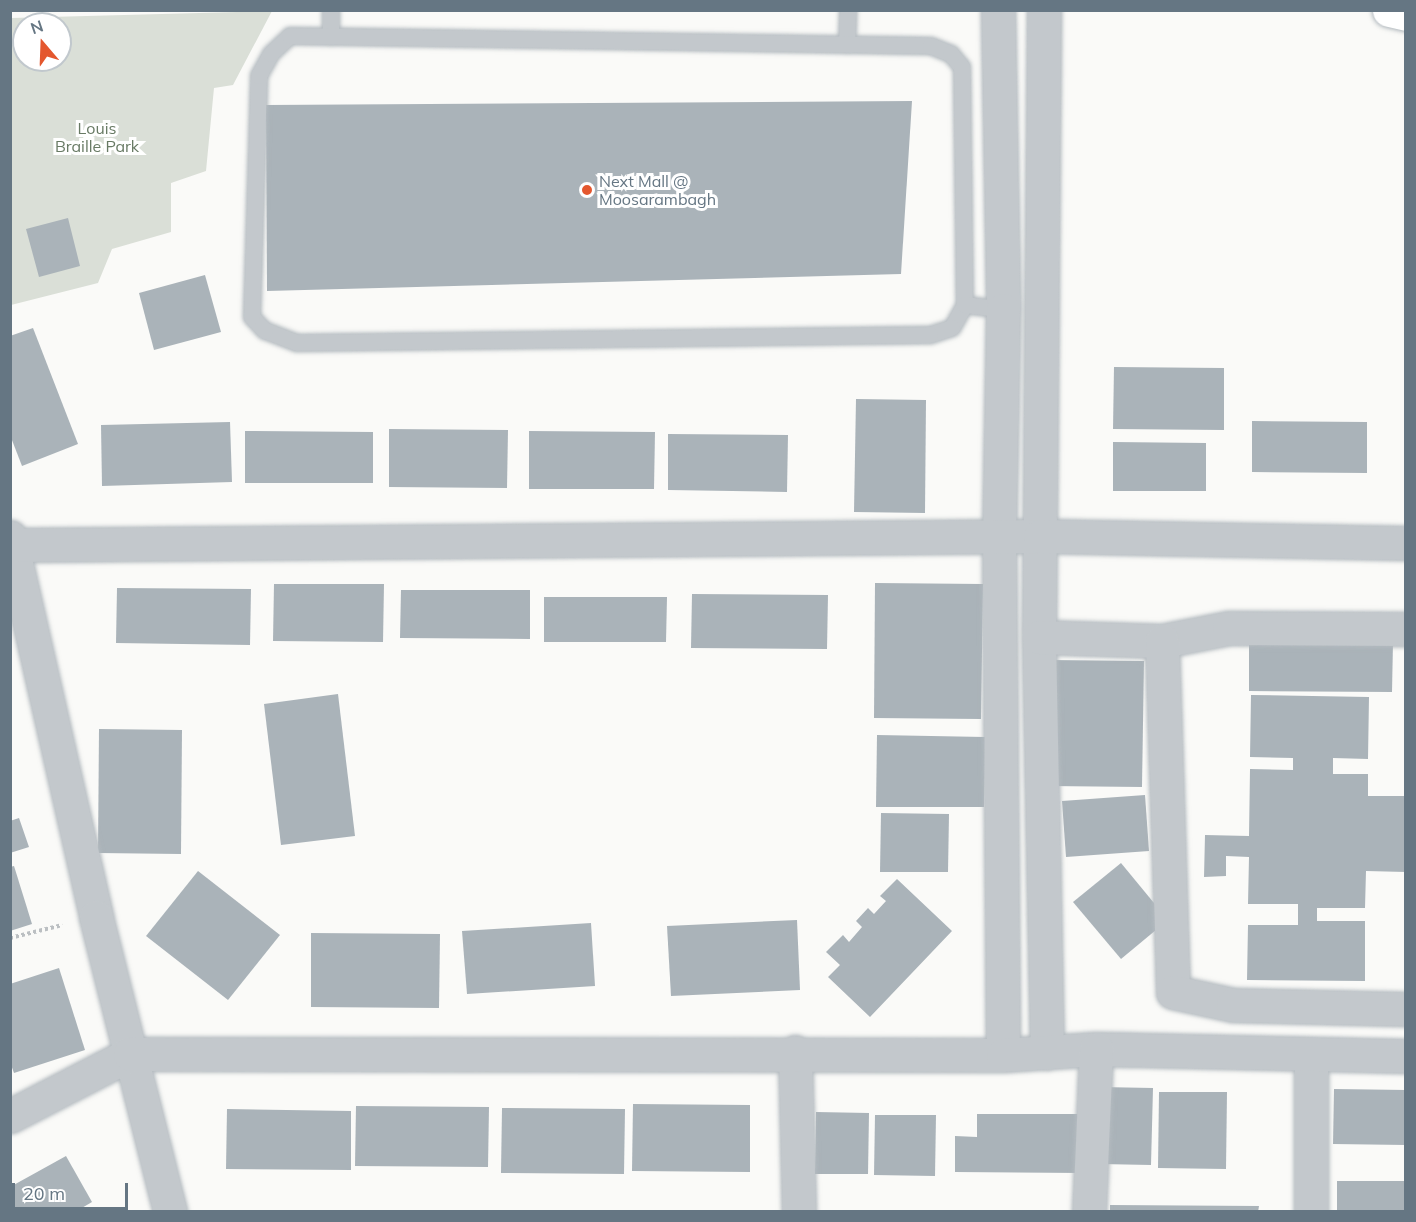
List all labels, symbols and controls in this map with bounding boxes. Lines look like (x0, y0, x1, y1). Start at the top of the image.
north arrow (12, 12, 72, 72)
text: N (28, 15, 46, 38)
park label: Louis Braille Park (55, 118, 139, 156)
place label: Next Mall @ Moosarambagh (599, 171, 716, 209)
marker: Next Mall @ Moosarambagh (580, 183, 594, 197)
scale bar (15, 1171, 130, 1209)
text: 20 m (23, 1182, 65, 1205)

